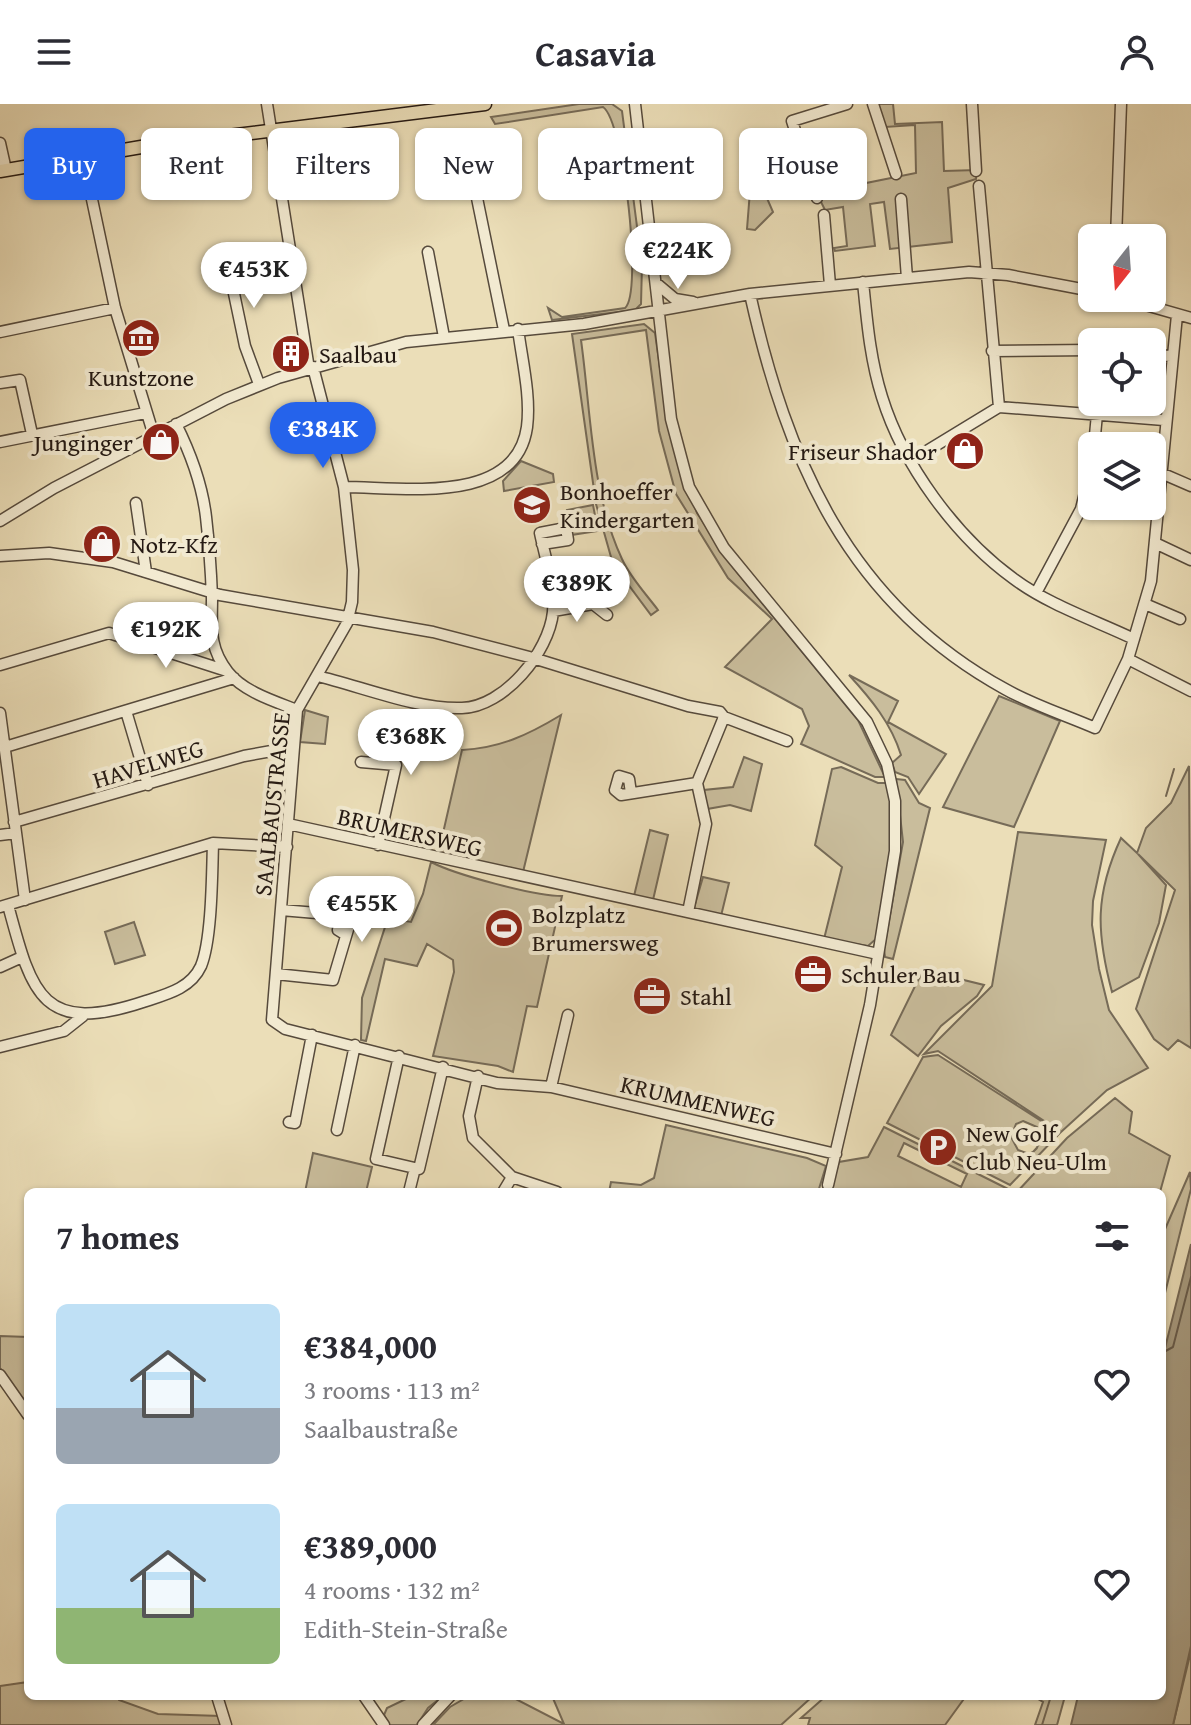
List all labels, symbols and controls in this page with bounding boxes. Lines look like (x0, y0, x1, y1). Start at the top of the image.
text: Casavia (535, 26, 656, 79)
icon: menu (32, 30, 76, 74)
icon: person (1115, 30, 1159, 74)
chip: Buy (24, 128, 125, 200)
chip: Rent (141, 128, 252, 200)
chip: Filters (268, 128, 399, 200)
chip: New (415, 128, 522, 200)
chip: Apartment (538, 128, 723, 200)
chip: House (739, 128, 867, 200)
pin: €224K (622, 223, 734, 291)
north arrow (1078, 224, 1166, 312)
map controls (1078, 224, 1166, 520)
text: €224K (643, 229, 713, 268)
pin: €453K (198, 242, 310, 310)
text: €453K (219, 248, 289, 287)
museum icon: Kunstzone (120, 317, 162, 359)
button: locate (1078, 328, 1166, 416)
building icon: Saalbau (270, 333, 312, 375)
place label: Saalbau (319, 337, 397, 372)
place label: Kunstzone (88, 360, 194, 395)
pin: €384K (267, 402, 379, 470)
text: €384K (288, 408, 358, 447)
shop icon: Junginger (140, 421, 182, 463)
place label: Junginger (31, 425, 133, 460)
shop icon: Friseur Shador (944, 430, 986, 472)
button: layers (1078, 432, 1166, 520)
place label: Friseur Shador (788, 434, 937, 469)
place label: Bonhoeffer Kindergarten (560, 474, 695, 537)
school or university icon: Bonhoeffer Kindergarten (511, 484, 553, 526)
shop icon: Notz-Kfz (81, 523, 123, 565)
place label: Notz-Kfz (130, 527, 218, 562)
pin: €389K (521, 556, 633, 624)
text: €389K (542, 562, 612, 601)
pin: €192K (110, 602, 222, 670)
text: €192K (131, 608, 201, 647)
pin: €368K (355, 709, 467, 777)
street label: SAALBAUSTRASSE (245, 710, 299, 898)
text: €368K (376, 715, 446, 754)
street label: HAVELWEG (88, 731, 208, 797)
street label: BRUMERSWEG (334, 798, 486, 866)
pin: €455K (306, 876, 418, 944)
text: €455K (327, 882, 397, 921)
place label: Bolzplatz Brumersweg (532, 897, 659, 960)
sports icon: Bolzplatz Brumersweg (483, 907, 525, 949)
office icon: Schuler Bau (792, 953, 834, 995)
place label: Schuler Bau (841, 957, 961, 992)
office icon: Stahl (631, 975, 673, 1017)
place label: Stahl (680, 979, 732, 1014)
street label: KRUMMENWEG (617, 1066, 779, 1136)
place label: New Golf Club Neu-Ulm (966, 1116, 1107, 1179)
parking icon: New Golf Club Neu-Ulm (917, 1126, 959, 1168)
text: 7 homes (56, 1212, 180, 1261)
icon: filters (1090, 1214, 1134, 1258)
text: €384,000 (304, 1321, 437, 1370)
icon: home (120, 1336, 216, 1432)
icon: heart (1090, 1362, 1134, 1406)
text: 3 rooms · 113 m² (304, 1370, 480, 1409)
text: Saalbaustraße (304, 1409, 458, 1448)
text: €389,000 (304, 1521, 437, 1570)
icon: home (120, 1536, 216, 1632)
icon: heart (1090, 1562, 1134, 1606)
text: 4 rooms · 132 m² (304, 1570, 480, 1609)
text: Edith-Stein-Straße (304, 1609, 508, 1648)

